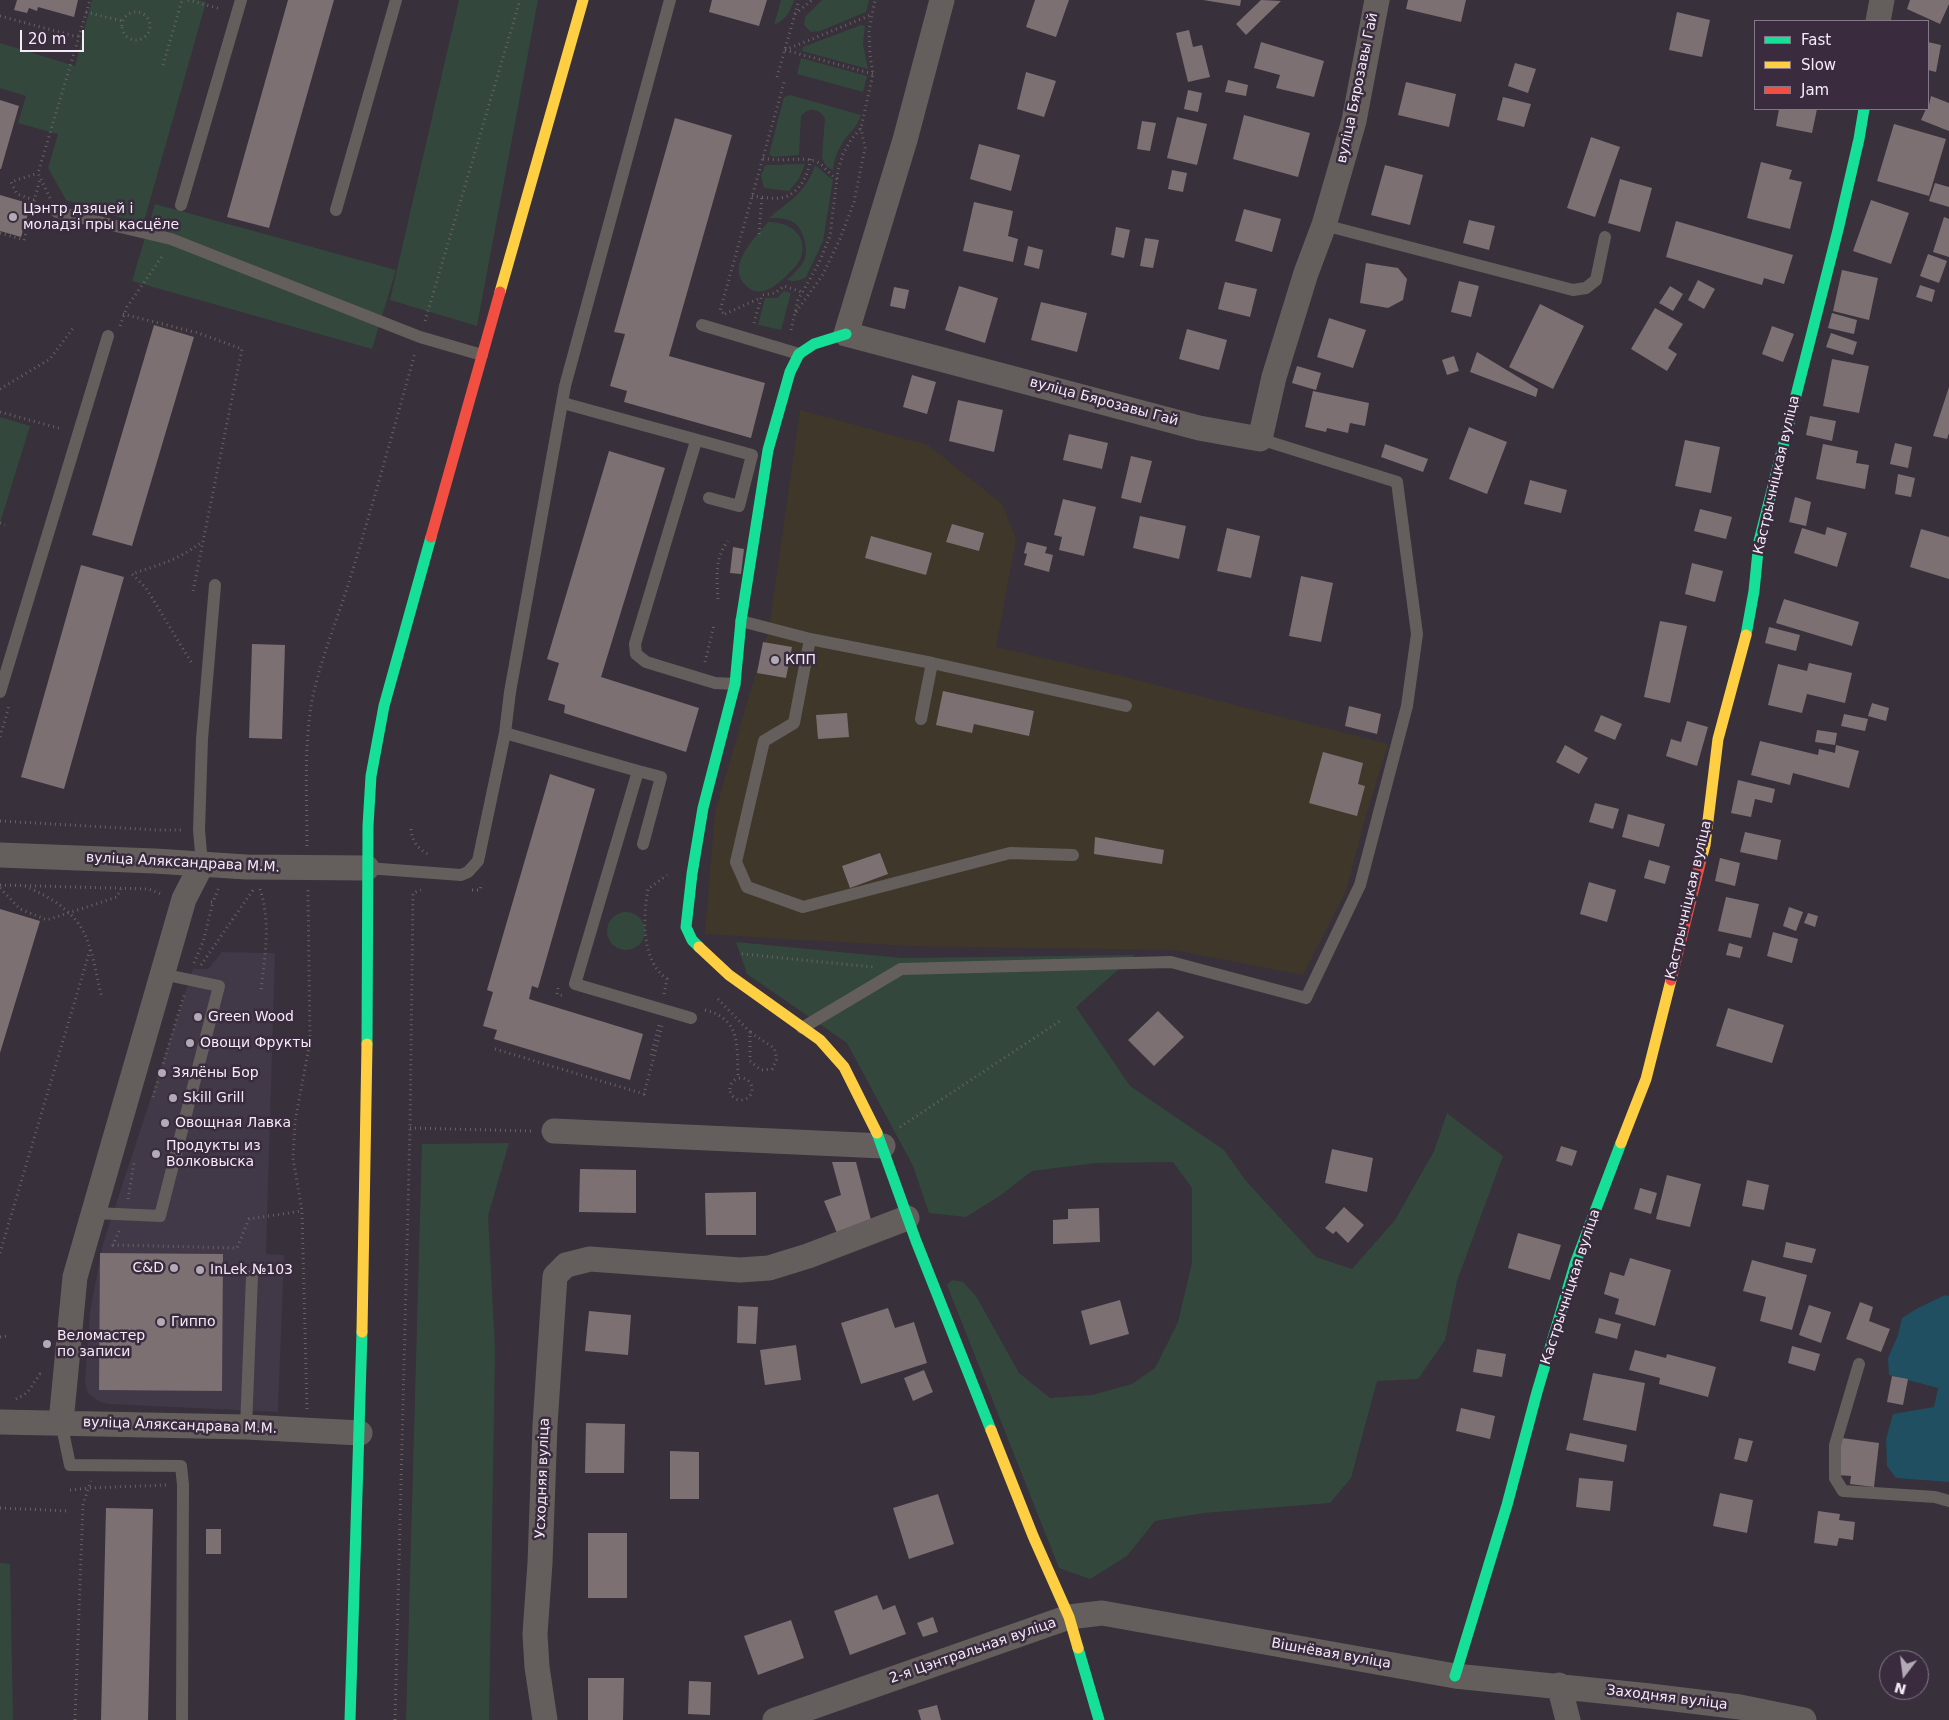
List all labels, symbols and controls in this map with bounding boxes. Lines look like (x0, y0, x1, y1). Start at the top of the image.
street label: вуліца Бярозавы Гай (1334, 11, 1382, 165)
scale bar (22, 20, 86, 52)
legend (1754, 20, 1929, 110)
text: 20 m (28, 30, 66, 48)
text: Fast (1801, 31, 1831, 49)
text: Slow (1801, 56, 1836, 74)
text: Jam (1801, 81, 1829, 99)
place label: Цэнтр дзяцей і моладзі пры касцёле (23, 201, 179, 233)
marker: Цэнтр дзяцей і моладзі пры касцёле (7, 211, 19, 223)
street label: вуліца Бярозавы Гай (1028, 374, 1180, 430)
street label: Кастрычніцкая вуліца (1751, 394, 1803, 556)
place label: КПП (785, 652, 816, 668)
marker: КПП (769, 654, 781, 666)
street label: Кастрычніцкая вуліца (1663, 819, 1715, 981)
street label: вуліца Аляксандрава М.М. (86, 850, 280, 876)
place label: Green Wood (208, 1009, 294, 1025)
marker: Green Wood (192, 1011, 204, 1023)
place label: Овощи Фрукты (200, 1035, 311, 1051)
marker: Овощи Фрукты (184, 1037, 196, 1049)
place label: Зялёны Бор (172, 1065, 259, 1081)
marker: Зялёны Бор (156, 1067, 168, 1079)
place label: Skill Grill (183, 1090, 244, 1106)
marker: Skill Grill (167, 1092, 179, 1104)
place label: Овощная Лавка (175, 1115, 291, 1131)
marker: Овощная Лавка (159, 1117, 171, 1129)
place label: Продукты из Волковыска (166, 1138, 261, 1170)
marker: Продукты из Волковыска (150, 1148, 162, 1160)
street label: Кастрычніцкая вуліца (1538, 1207, 1604, 1367)
place label: C&D (133, 1260, 164, 1276)
marker: C&D (168, 1262, 180, 1274)
place label: InLek №103 (210, 1262, 293, 1278)
marker: InLek №103 (194, 1264, 206, 1276)
place label: Гиппо (171, 1314, 216, 1330)
marker: Гиппо (155, 1316, 167, 1328)
place label: Веломастер по записи (57, 1328, 145, 1360)
marker: Веломастер по записи (41, 1338, 53, 1350)
street label: вуліца Аляксандрава М.М. (83, 1414, 277, 1438)
street label: Усходняя вуліца (532, 1417, 554, 1539)
street label: 2-я Цэнтральная вуліца (887, 1614, 1059, 1688)
street label: Вішнёвая вуліца (1270, 1635, 1392, 1673)
north arrow (1879, 1650, 1929, 1700)
text: N (1893, 1679, 1908, 1698)
street label: Заходняя вуліца (1605, 1682, 1729, 1714)

